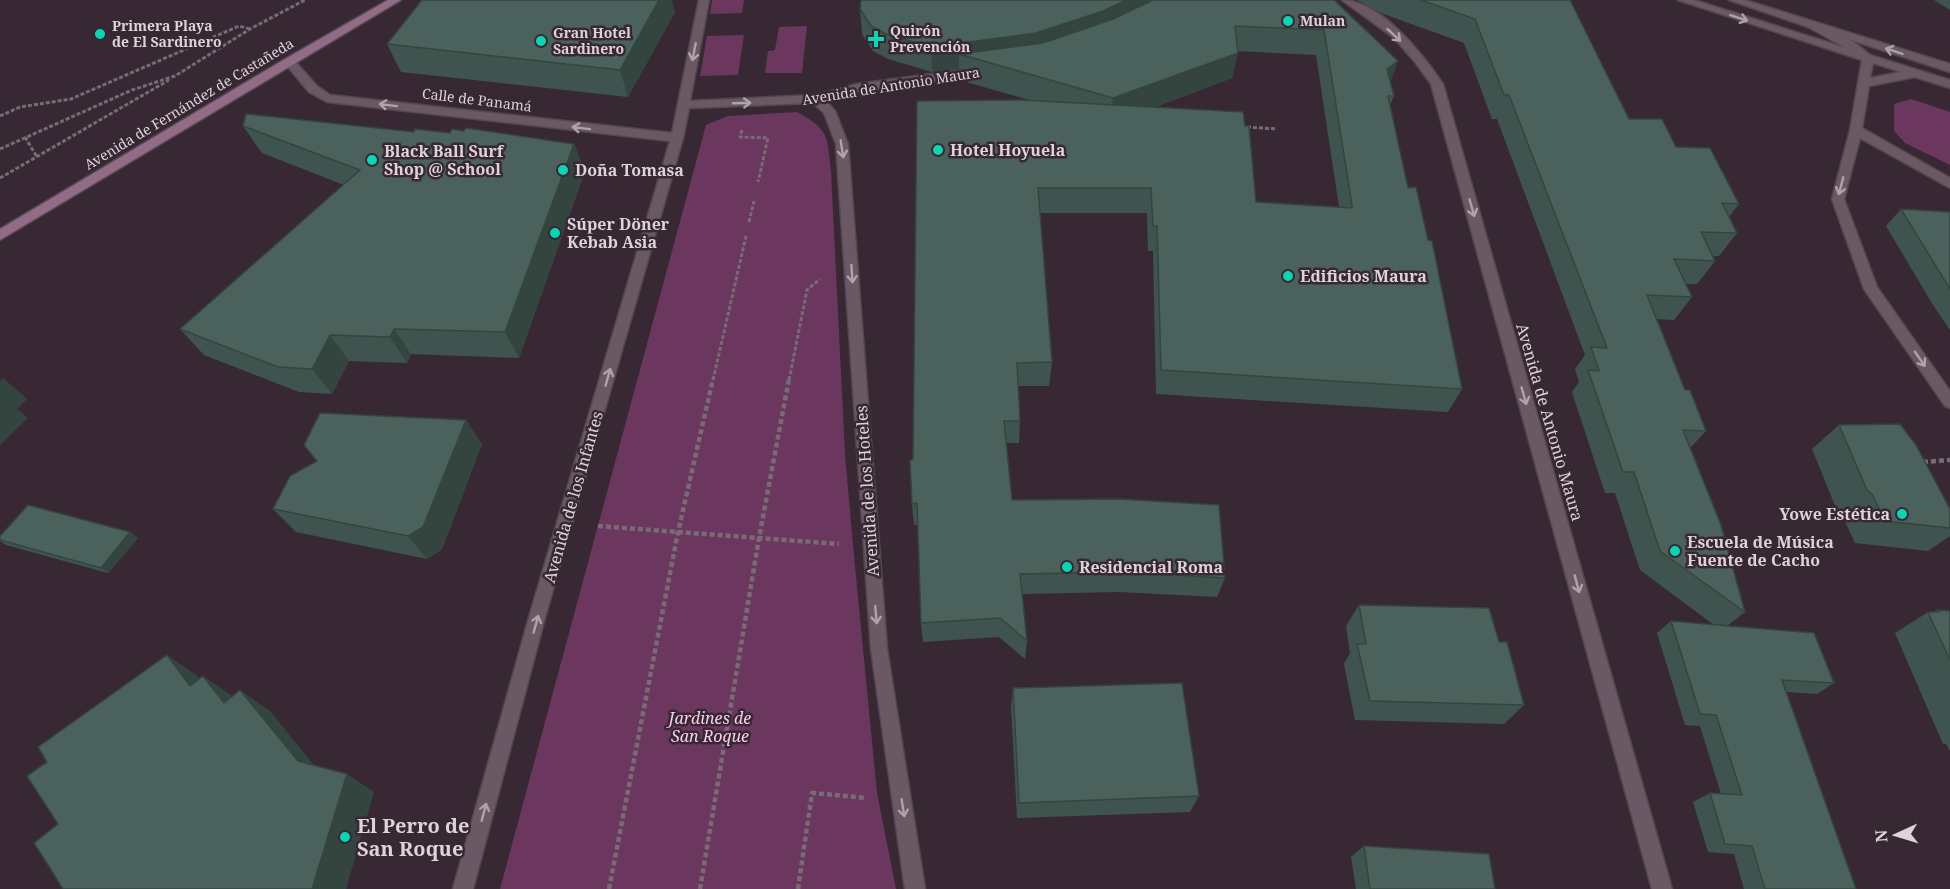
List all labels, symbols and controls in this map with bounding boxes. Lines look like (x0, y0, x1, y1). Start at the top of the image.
place label: Mulan (1300, 11, 1345, 30)
one-way arrow (1729, 13, 1748, 24)
marker: Mulan (1281, 14, 1295, 28)
place label: Primera Playa de El Sardinero (112, 16, 222, 51)
place label: Quirón Prevención (890, 21, 970, 56)
place label: Gran Hotel Sardinero (553, 23, 631, 58)
marker: Primera Playa de El Sardinero (93, 27, 107, 41)
one-way arrow (1386, 28, 1401, 42)
marker: Quirón Prevención (867, 30, 885, 48)
street label: Avenida de Fernández de Castañeda (81, 33, 297, 174)
marker: Gran Hotel Sardinero (534, 34, 548, 48)
one-way arrow (688, 42, 699, 62)
one-way arrow (1885, 45, 1904, 56)
street label: Avenida de Antonio Maura (801, 62, 981, 109)
street label: Calle de Panamá (421, 83, 533, 116)
one-way arrow (731, 97, 751, 109)
one-way arrow (378, 99, 398, 110)
one-way arrow (572, 122, 592, 133)
one-way arrow (836, 139, 847, 158)
place label: Hotel Hoyuela (950, 139, 1066, 161)
place label: Black Ball Surf Shop @ School (384, 140, 505, 180)
marker: Hotel Hoyuela (931, 143, 945, 157)
marker: Black Ball Surf Shop @ School (365, 153, 379, 167)
place label: Doña Tomasa (575, 159, 684, 181)
marker: Doña Tomasa (556, 163, 570, 177)
one-way arrow (1835, 176, 1847, 195)
one-way arrow (1467, 198, 1478, 217)
place label: Súper Döner Kebab Asia (567, 213, 670, 253)
marker: Súper Döner Kebab Asia (548, 226, 562, 240)
one-way arrow (846, 263, 857, 283)
place label: Edificios Maura (1300, 265, 1427, 287)
marker: Edificios Maura (1281, 269, 1295, 283)
street label: Avenida de Antonio Maura (1511, 321, 1589, 523)
one-way arrow (1914, 351, 1926, 367)
one-way arrow (602, 367, 614, 386)
one-way arrow (1519, 386, 1530, 405)
street label: Avenida de los Hoteles (850, 405, 884, 577)
street label: Avenida de los Infantes (538, 409, 608, 585)
place label: Yowe Estética (1779, 503, 1890, 525)
marker: Yowe Estética (1895, 507, 1909, 521)
place label: Escuela de Música Fuente de Cacho (1687, 531, 1834, 571)
marker: Escuela de Música Fuente de Cacho (1668, 544, 1682, 558)
place label: Residencial Roma (1079, 556, 1224, 578)
marker: Residencial Roma (1060, 560, 1074, 574)
one-way arrow (1572, 574, 1583, 593)
one-way arrow (871, 604, 882, 624)
one-way arrow (530, 615, 542, 634)
park label: Jardines de San Roque (666, 707, 751, 747)
one-way arrow (898, 797, 909, 817)
one-way arrow (478, 803, 490, 822)
north arrow (1866, 805, 1926, 865)
place label: El Perro de San Roque (357, 812, 469, 862)
text: N (1870, 829, 1892, 843)
marker: El Perro de San Roque (338, 830, 352, 844)

